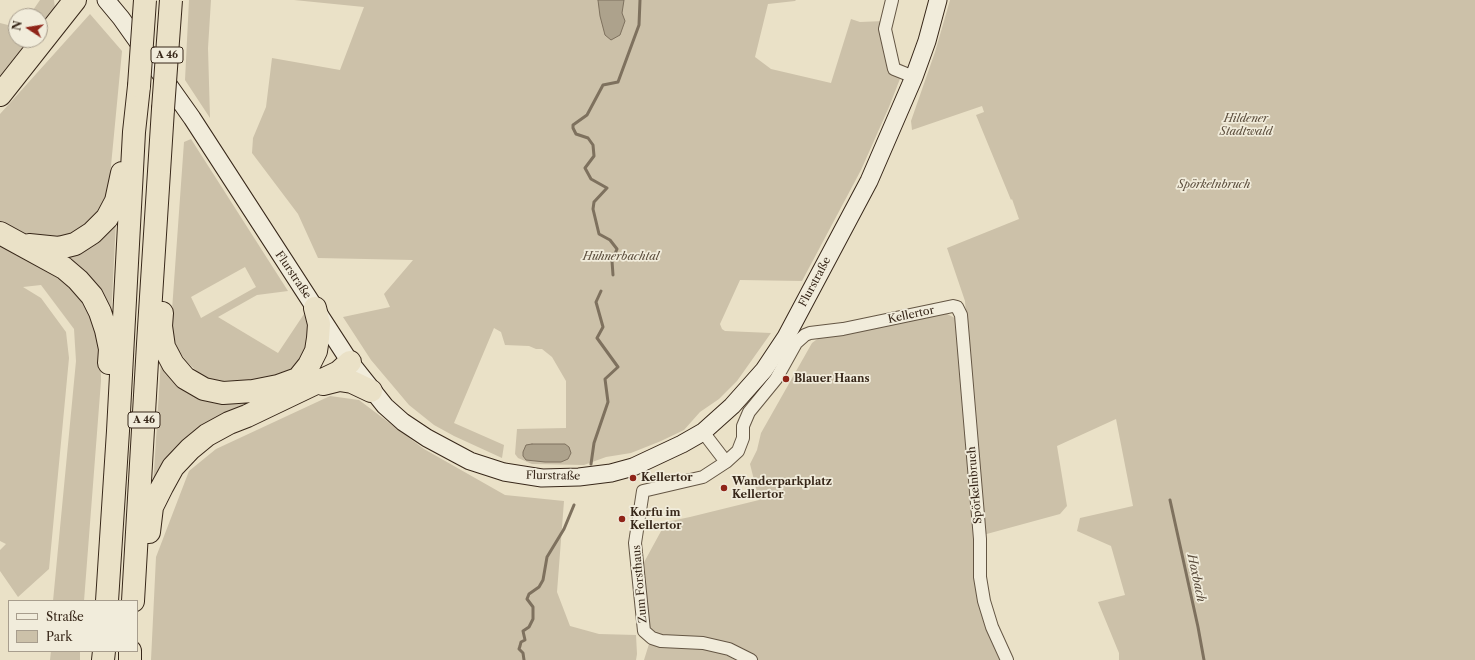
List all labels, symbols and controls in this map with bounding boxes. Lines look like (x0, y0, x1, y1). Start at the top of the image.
north arrow (8, 8, 48, 48)
text: N (9, 20, 25, 32)
road number: A 46 (151, 47, 183, 63)
park label: Hildener Stadtwald (1220, 112, 1272, 138)
park label: Spörkelnbruch (1178, 178, 1250, 192)
street label: Flurstraße (272, 249, 314, 301)
park label: Hühnerbachtal (583, 250, 659, 264)
street label: Flurstraße (796, 255, 834, 309)
street label: Kellertor (887, 304, 935, 326)
place label: Blauer Haans (794, 372, 870, 386)
marker: Blauer Haans (781, 374, 791, 384)
road number: A 46 (128, 412, 160, 428)
street label: Spörkelnbruch (965, 446, 985, 524)
street label: Flurstraße (526, 469, 580, 483)
place label: Kellertor (641, 471, 693, 485)
marker: Kellertor (628, 473, 638, 483)
place label: Wanderparkplatz Kellertor (732, 475, 832, 501)
marker: Wanderparkplatz Kellertor (719, 483, 729, 493)
place label: Korfu im Kellertor (630, 506, 682, 532)
marker: Korfu im Kellertor (617, 514, 627, 524)
street label: Zum Forsthaus (630, 544, 650, 624)
water label: Hoxbach (1184, 552, 1208, 604)
legend (8, 600, 138, 652)
text: Straße (46, 609, 84, 624)
text: Park (46, 629, 72, 644)

